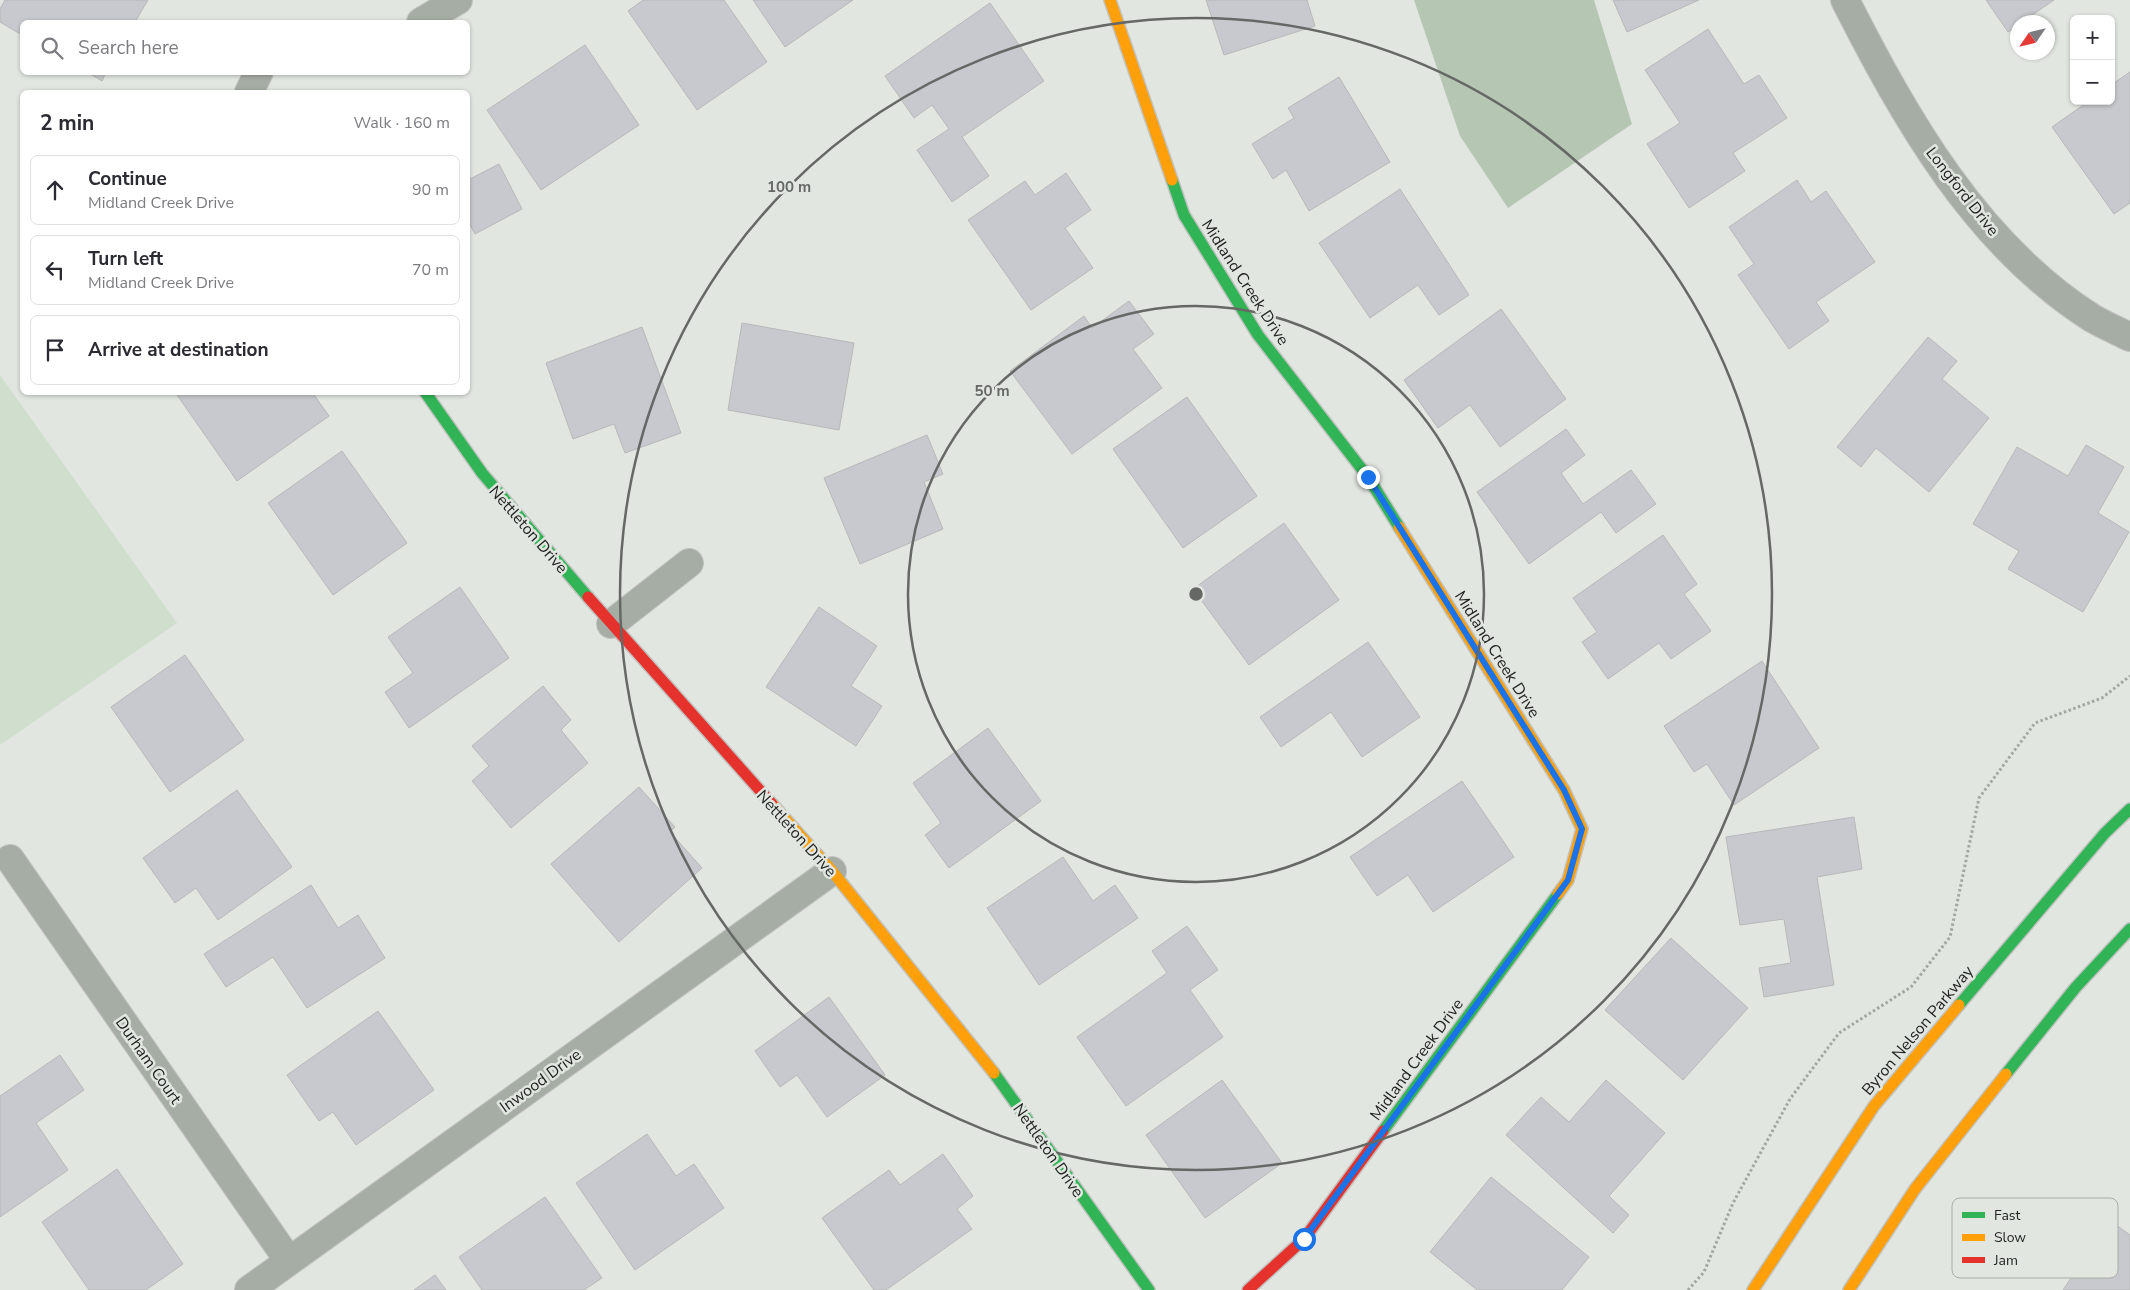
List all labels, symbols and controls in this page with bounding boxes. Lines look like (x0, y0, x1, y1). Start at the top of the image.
north arrow (2010, 15, 2055, 60)
map controls (2070, 15, 2115, 105)
button: + (2070, 15, 2115, 60)
search box (20, 20, 470, 75)
icon: search (38, 34, 66, 62)
text: Search here (78, 35, 179, 61)
button: − (2070, 60, 2115, 105)
text: 2 min (40, 109, 94, 137)
text: Walk · 160 m (354, 112, 450, 134)
street label: Longford Drive (1921, 143, 2004, 241)
text: Continue (88, 166, 167, 192)
icon: ahead (41, 176, 69, 204)
text: 100 m (767, 177, 811, 197)
text: 90 m (412, 179, 449, 201)
text: Midland Creek Drive (88, 192, 234, 214)
street label: Midland Creek Drive (1196, 215, 1294, 350)
text: Turn left (88, 246, 163, 272)
icon: left (41, 256, 69, 284)
text: 70 m (412, 259, 449, 281)
text: Midland Creek Drive (88, 272, 234, 294)
icon: arrive (41, 336, 69, 364)
text: Arrive at destination (88, 337, 269, 363)
text: 50 m (974, 381, 1010, 401)
route end (1357, 466, 1380, 489)
street label: Nettleton Drive (484, 481, 573, 578)
centre of rings (1187, 585, 1205, 603)
street label: Midland Creek Drive (1449, 587, 1545, 722)
street label: Nettleton Drive (751, 785, 841, 882)
street label: Byron Nelson Parkway (1857, 960, 1979, 1100)
street label: Midland Creek Drive (1365, 994, 1469, 1125)
street label: Durham Court (110, 1013, 187, 1109)
street label: Inwood Drive (495, 1044, 586, 1118)
street label: Nettleton Drive (1008, 1099, 1089, 1202)
legend (1952, 1198, 2118, 1278)
text: Fast (1994, 1206, 2020, 1225)
route start (1293, 1228, 1316, 1251)
text: Slow (1994, 1228, 2026, 1247)
text: Jam (1993, 1251, 2018, 1270)

